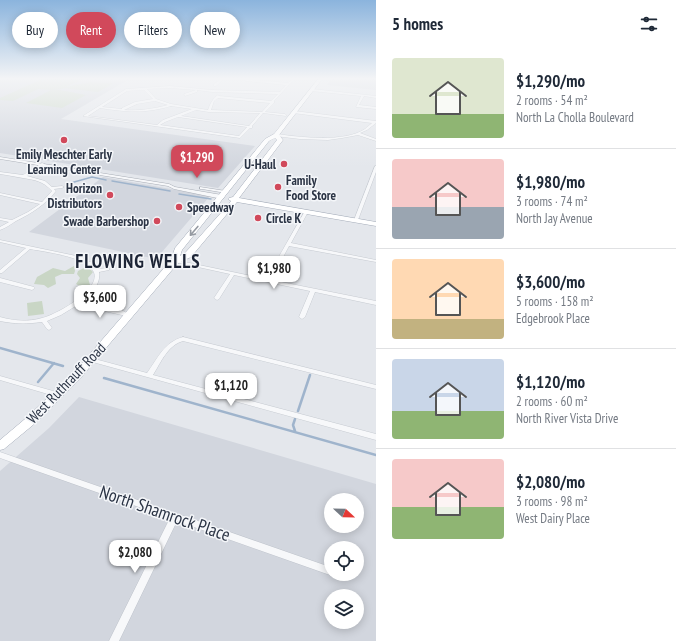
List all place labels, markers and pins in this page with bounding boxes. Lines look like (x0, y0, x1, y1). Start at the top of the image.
marker: Emily Meschter Early Learning Center (59, 135, 69, 145)
pin: $1,290 (164, 145, 230, 179)
place label: Emily Meschter Early Learning Center (16, 146, 113, 178)
place label: U-Haul (244, 156, 277, 173)
marker: U-Haul (279, 159, 289, 169)
place label: Family Food Store (286, 172, 337, 204)
place label: Horizon Distributors (48, 180, 102, 212)
marker: Family Food Store (273, 182, 283, 192)
marker: Horizon Distributors (105, 190, 115, 200)
place label: Speedway (187, 199, 235, 216)
marker: Speedway (174, 202, 184, 212)
place label: Circle K (266, 210, 302, 227)
place label: Swade Barbershop (63, 213, 149, 230)
marker: Circle K (253, 213, 263, 223)
marker: Swade Barbershop (152, 216, 162, 226)
pin: $1,980 (241, 256, 307, 290)
pin: $3,600 (67, 285, 133, 319)
pin: $1,120 (198, 373, 264, 407)
pin: $2,080 (102, 540, 168, 574)

